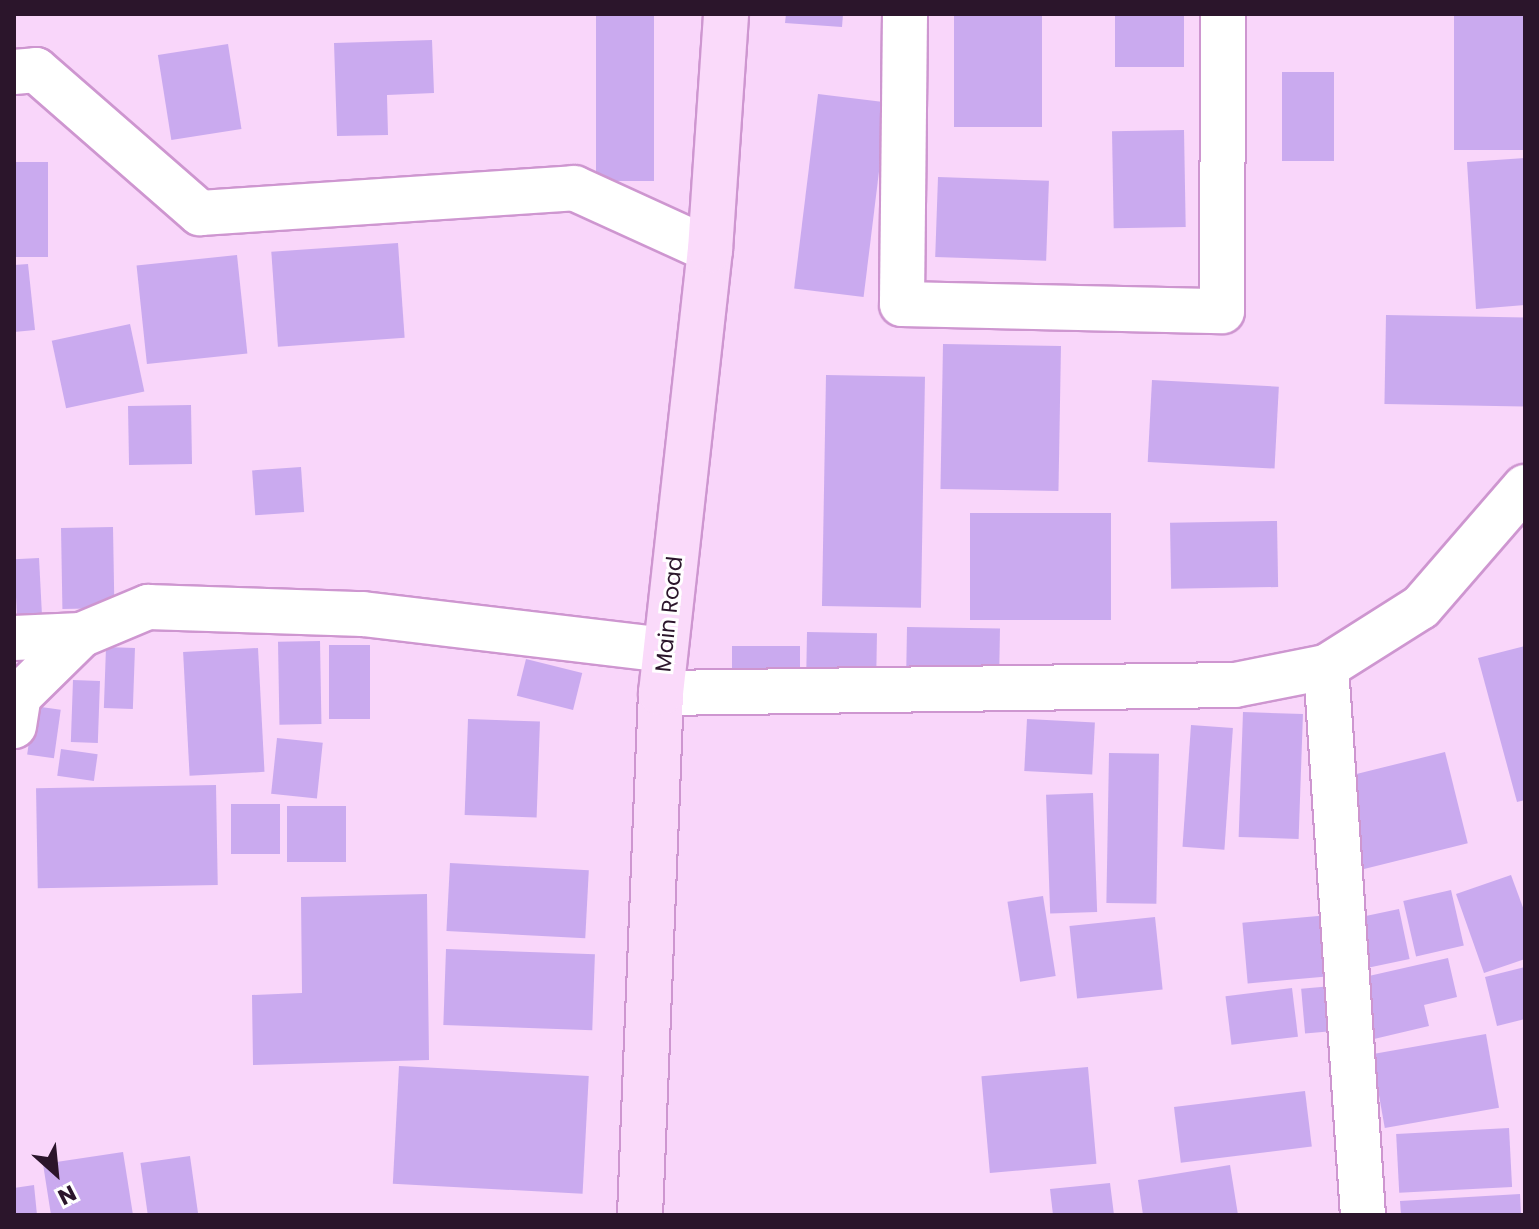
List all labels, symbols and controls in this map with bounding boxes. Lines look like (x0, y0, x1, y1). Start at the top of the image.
street label: Main Road (650, 555, 688, 673)
north arrow (16, 1133, 96, 1213)
text: N (53, 1177, 82, 1212)

